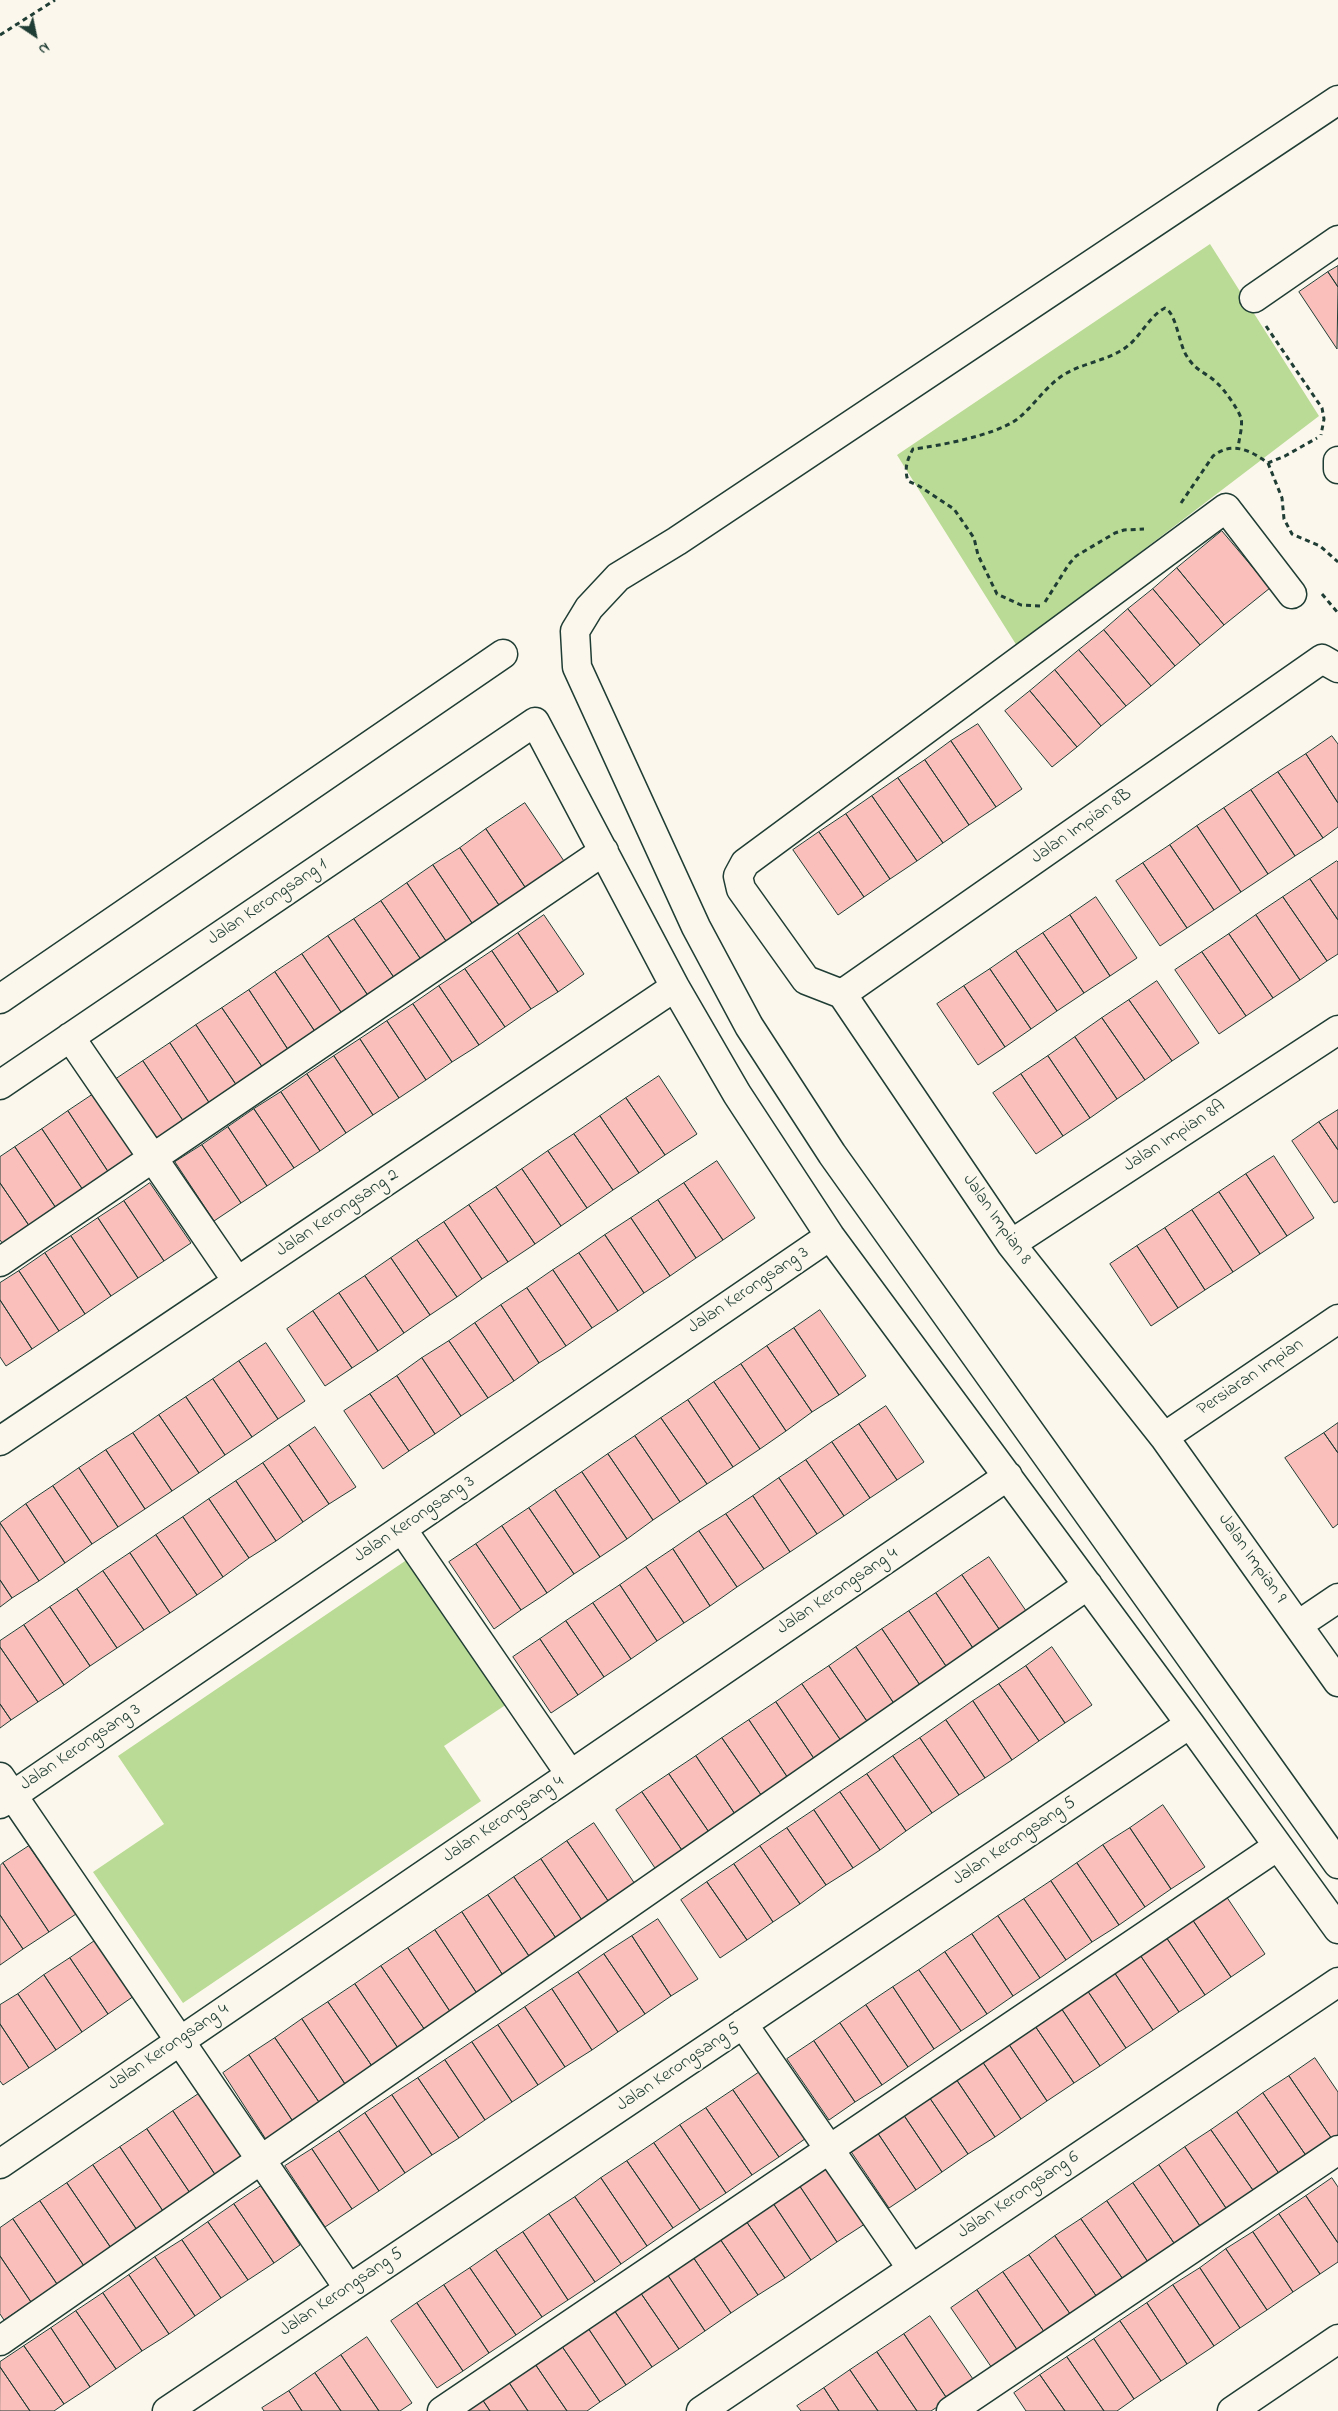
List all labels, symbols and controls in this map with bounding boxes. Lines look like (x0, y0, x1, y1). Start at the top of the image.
north arrow (10, 10, 60, 60)
text: N (34, 36, 53, 59)
street label: Jalan Impian 8B (1028, 784, 1136, 870)
street label: Jalan Kerongsang 1 (204, 855, 332, 951)
street label: Jalan Impian 8A (1120, 1096, 1230, 1178)
street label: Jalan Kerongsang 2 (273, 1165, 403, 1263)
street label: Jalan Impian 8 (957, 1171, 1035, 1269)
street label: Jalan Kerongsang 3 (684, 1243, 814, 1339)
street label: Persiaran Impian (1194, 1334, 1308, 1422)
street label: Jalan Kerongsang 3 (350, 1472, 480, 1568)
street label: Jalan Impian 9 (1212, 1510, 1290, 1608)
street label: Jalan Kerongsang 4 (773, 1544, 903, 1640)
street label: Jalan Kerongsang 3 (16, 1700, 146, 1796)
street label: Jalan Kerongsang 4 (439, 1772, 569, 1868)
street label: Jalan Kerongsang 5 (949, 1793, 1081, 1891)
street label: Jalan Kerongsang 4 (104, 2000, 234, 2096)
street label: Jalan Kerongsang 5 (613, 2019, 745, 2117)
street label: Jalan Kerongsang 6 (954, 2147, 1084, 2245)
street label: Jalan Kerongsang 5 (276, 2244, 408, 2342)

